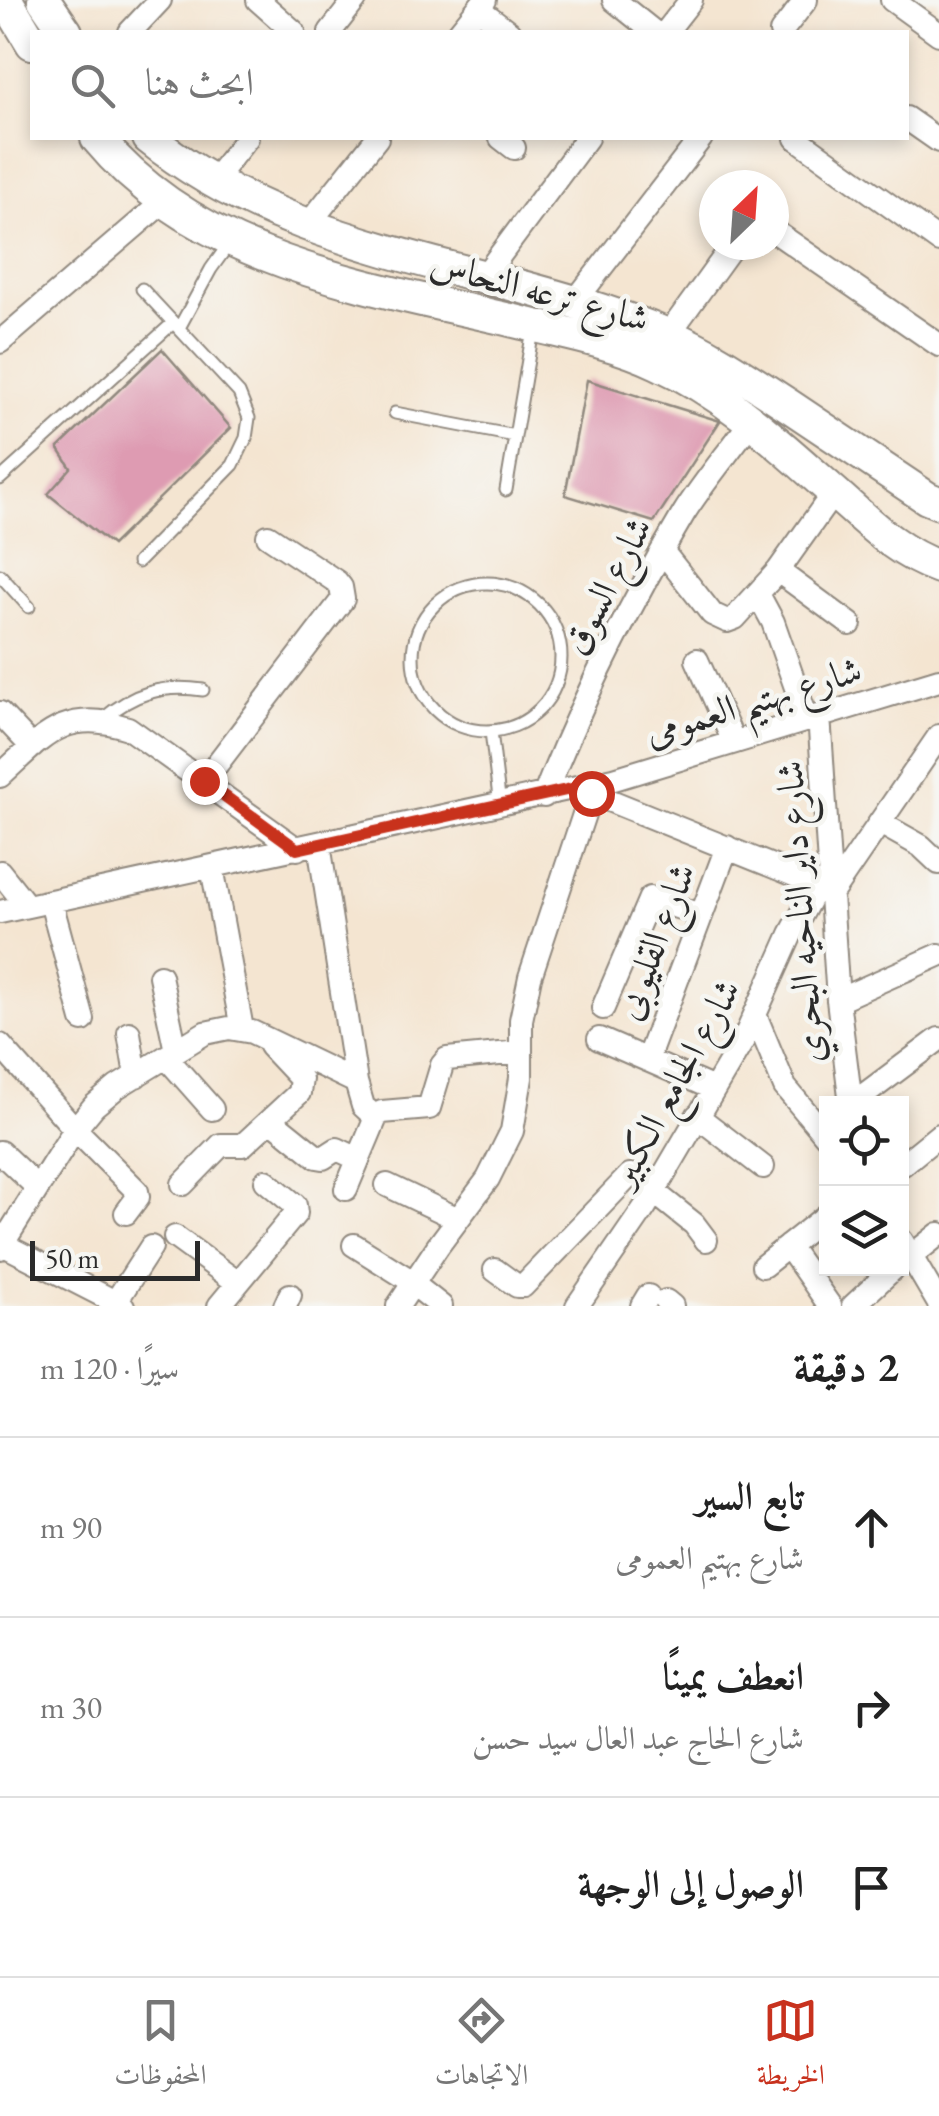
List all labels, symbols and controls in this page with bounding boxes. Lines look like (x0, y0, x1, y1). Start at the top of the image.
search box (30, 30, 909, 140)
text: ابحث هنا (145, 57, 254, 106)
icon: search (65, 58, 120, 113)
north arrow (699, 170, 789, 260)
street label: شارع ترعه النحاس (423, 237, 655, 349)
street label: شارع السوق (549, 508, 669, 666)
street label: شارع بهتيم العمومى (639, 644, 871, 770)
route end (182, 759, 228, 805)
street label: شارع داير الناحيه البحري (764, 759, 841, 1065)
route start (569, 771, 615, 817)
street label: شارع القليوبى (602, 856, 713, 1029)
street label: شارع الجامع الكبير (595, 970, 760, 1203)
map controls (819, 1096, 909, 1276)
button: locate (819, 1096, 909, 1186)
button: layers (819, 1186, 909, 1276)
scale bar (30, 1236, 200, 1280)
text: 50 m (45, 1240, 99, 1276)
text: 2 دقيقة (793, 1339, 899, 1394)
text: سيرًا · 120 m (40, 1347, 179, 1389)
text: تابع السير (696, 1471, 804, 1520)
icon: ahead (844, 1500, 899, 1555)
text: 90 m (40, 1506, 102, 1548)
text: شارع بهتيم العمومى (615, 1537, 804, 1579)
text: انعطف يمينًا (663, 1651, 804, 1700)
icon: right (844, 1680, 899, 1735)
text: 30 m (40, 1686, 102, 1728)
text: شارع الحاج عبد العال سيد حسن (472, 1717, 804, 1759)
text: الوصول إلى الوجهة (578, 1859, 804, 1908)
icon: arrive (844, 1860, 899, 1915)
tab: المحفوظات (114, 1993, 206, 2102)
tab: الاتجاهات (435, 1993, 528, 2102)
tab: الخريطة (757, 1993, 825, 2102)

